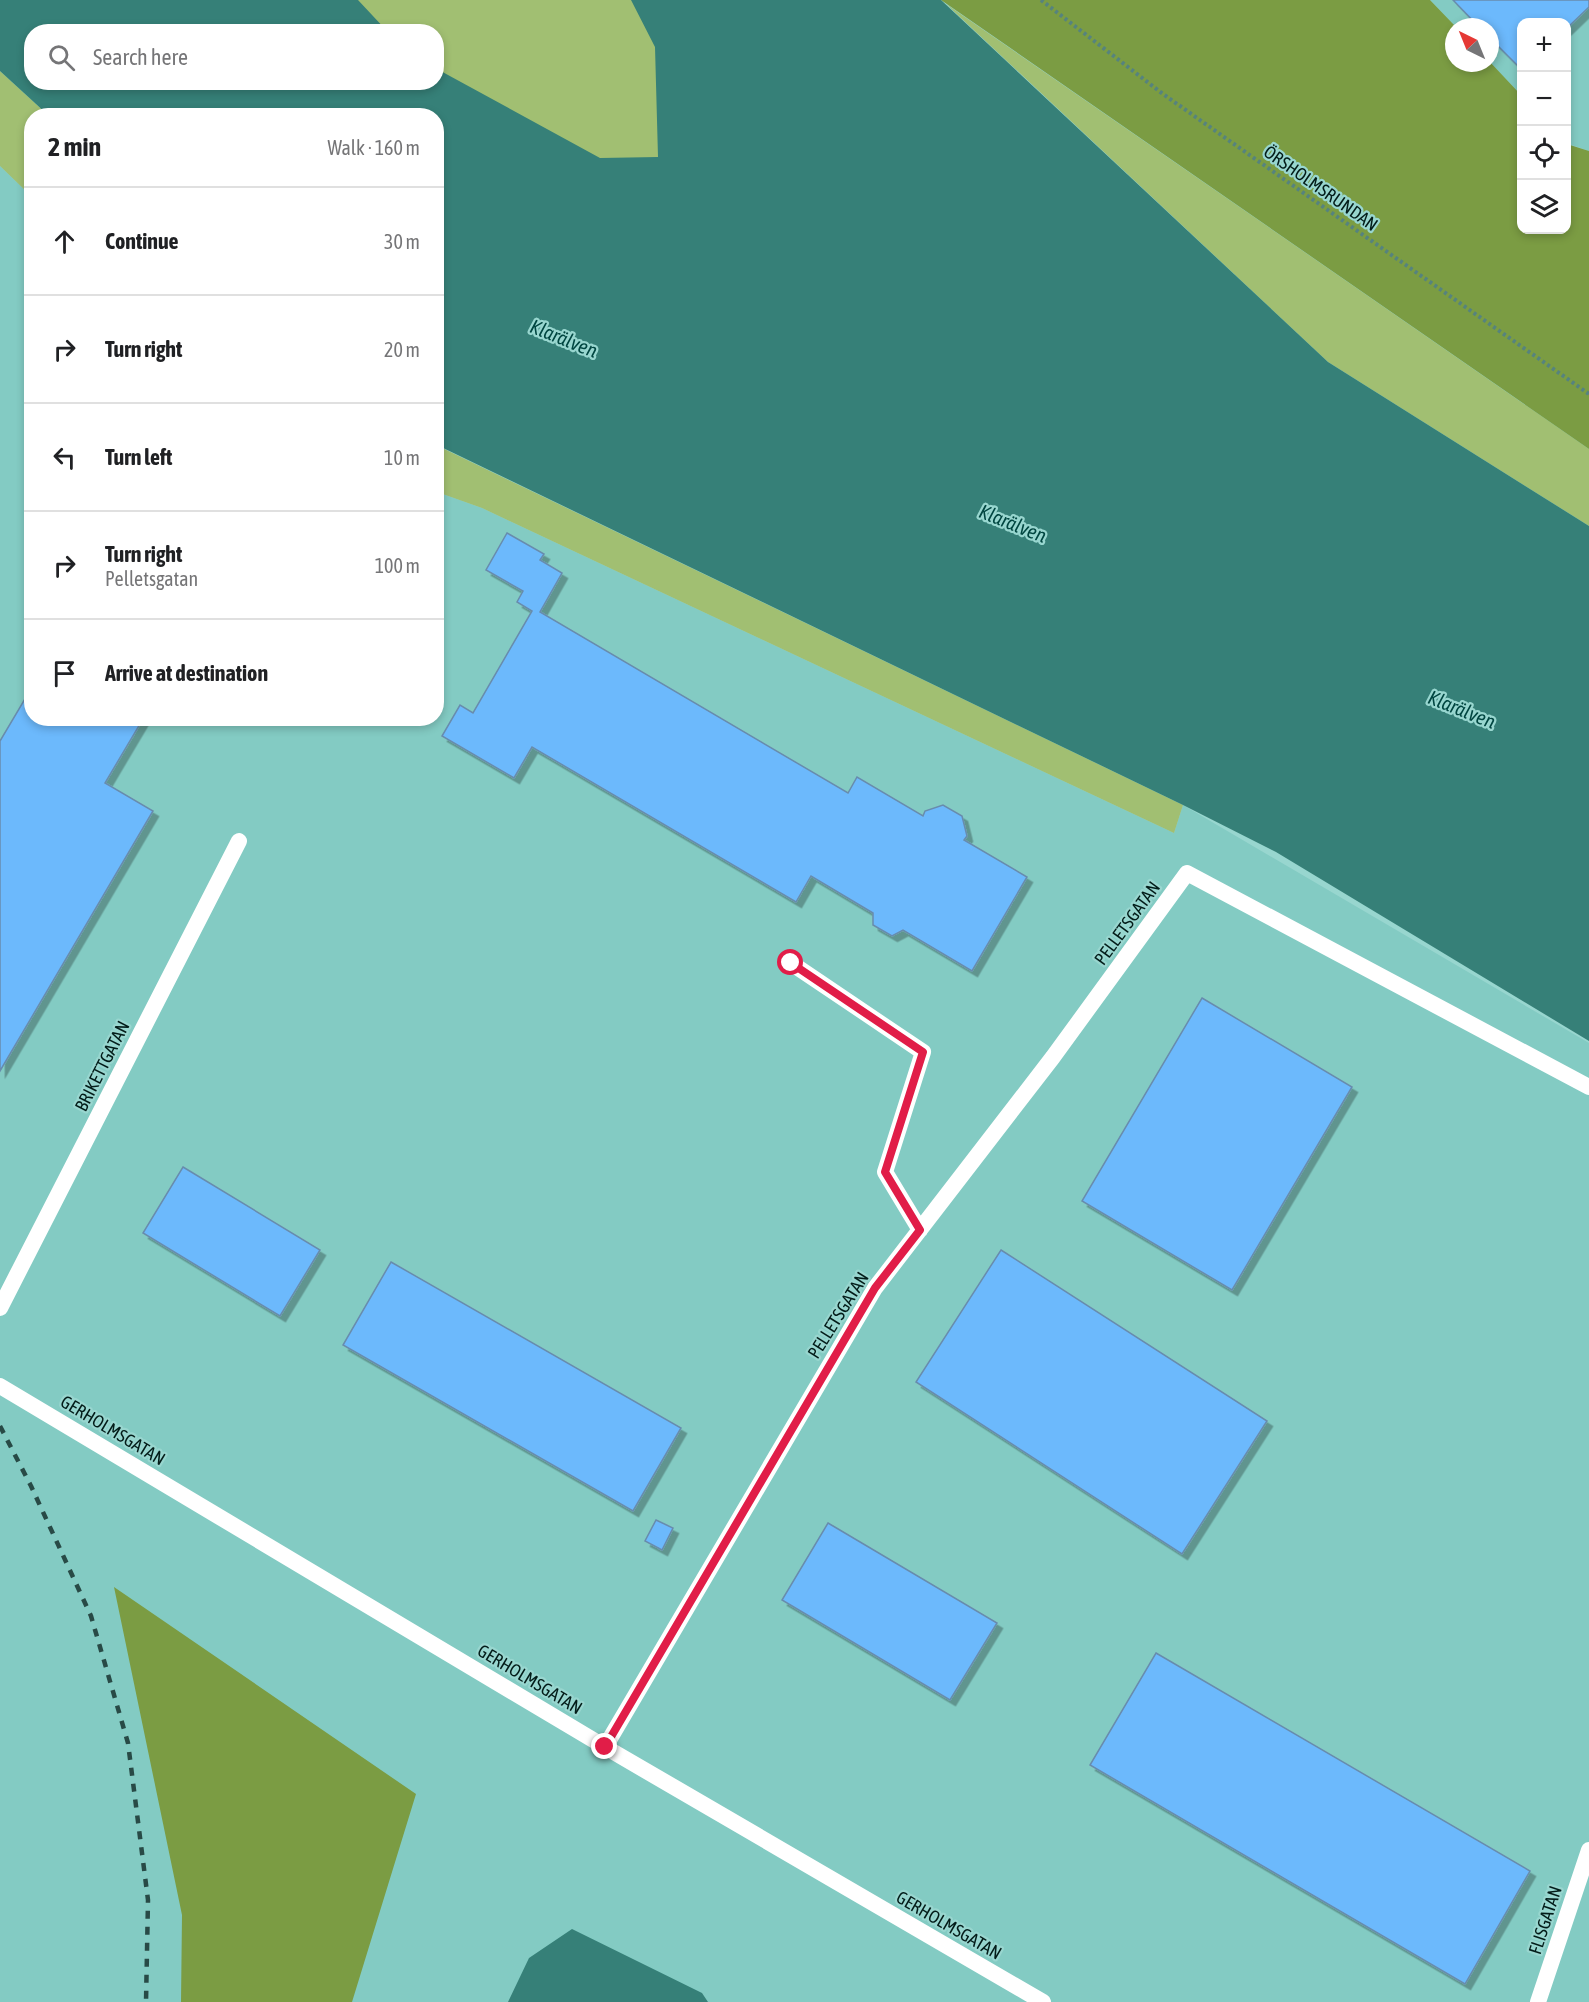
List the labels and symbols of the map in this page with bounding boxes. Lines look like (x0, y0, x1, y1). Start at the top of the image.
north arrow (1445, 18, 1499, 72)
street label: ÖRSHOLMSRUNDAN (1260, 141, 1382, 235)
water label: Klarälven (527, 314, 601, 362)
water label: Klarälven (976, 499, 1050, 547)
water label: Klarälven (1425, 685, 1499, 733)
street label: PELLETSGATAN (1090, 877, 1164, 969)
route start (777, 949, 803, 975)
street label: BRIKETTGATAN (70, 1017, 134, 1115)
street label: PELLETSGATAN (803, 1268, 873, 1362)
street label: GERHOLMSGATAN (57, 1391, 169, 1469)
street label: GERHOLMSGATAN (474, 1640, 586, 1718)
route end (591, 1733, 617, 1759)
street label: FLISGATAN (1524, 1883, 1566, 1957)
street label: GERHOLMSGATAN (893, 1886, 1005, 1964)

